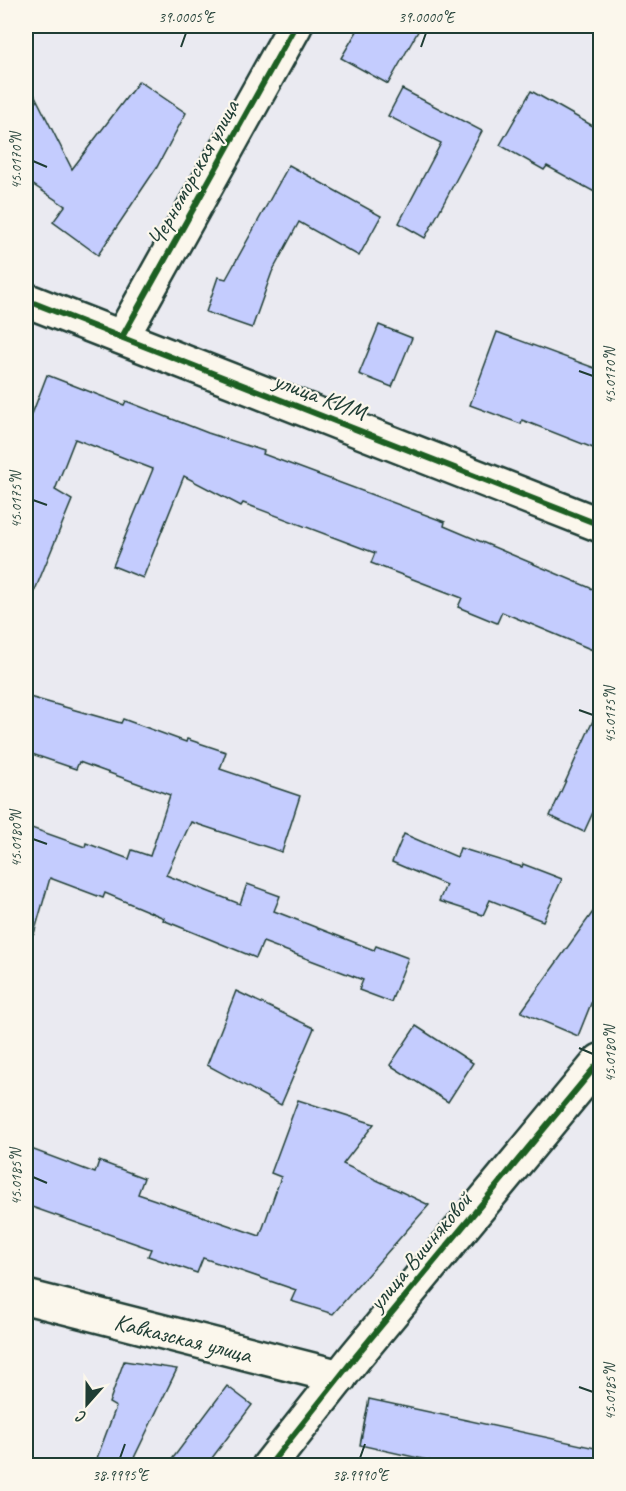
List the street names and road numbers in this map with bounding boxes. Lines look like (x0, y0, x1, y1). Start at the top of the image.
street label: Черноморская улица (140, 93, 246, 252)
street label: улица КИМ (268, 364, 372, 428)
street label: улица Вишняковой (360, 1184, 480, 1318)
street label: Кавказская улица (111, 1306, 256, 1370)

